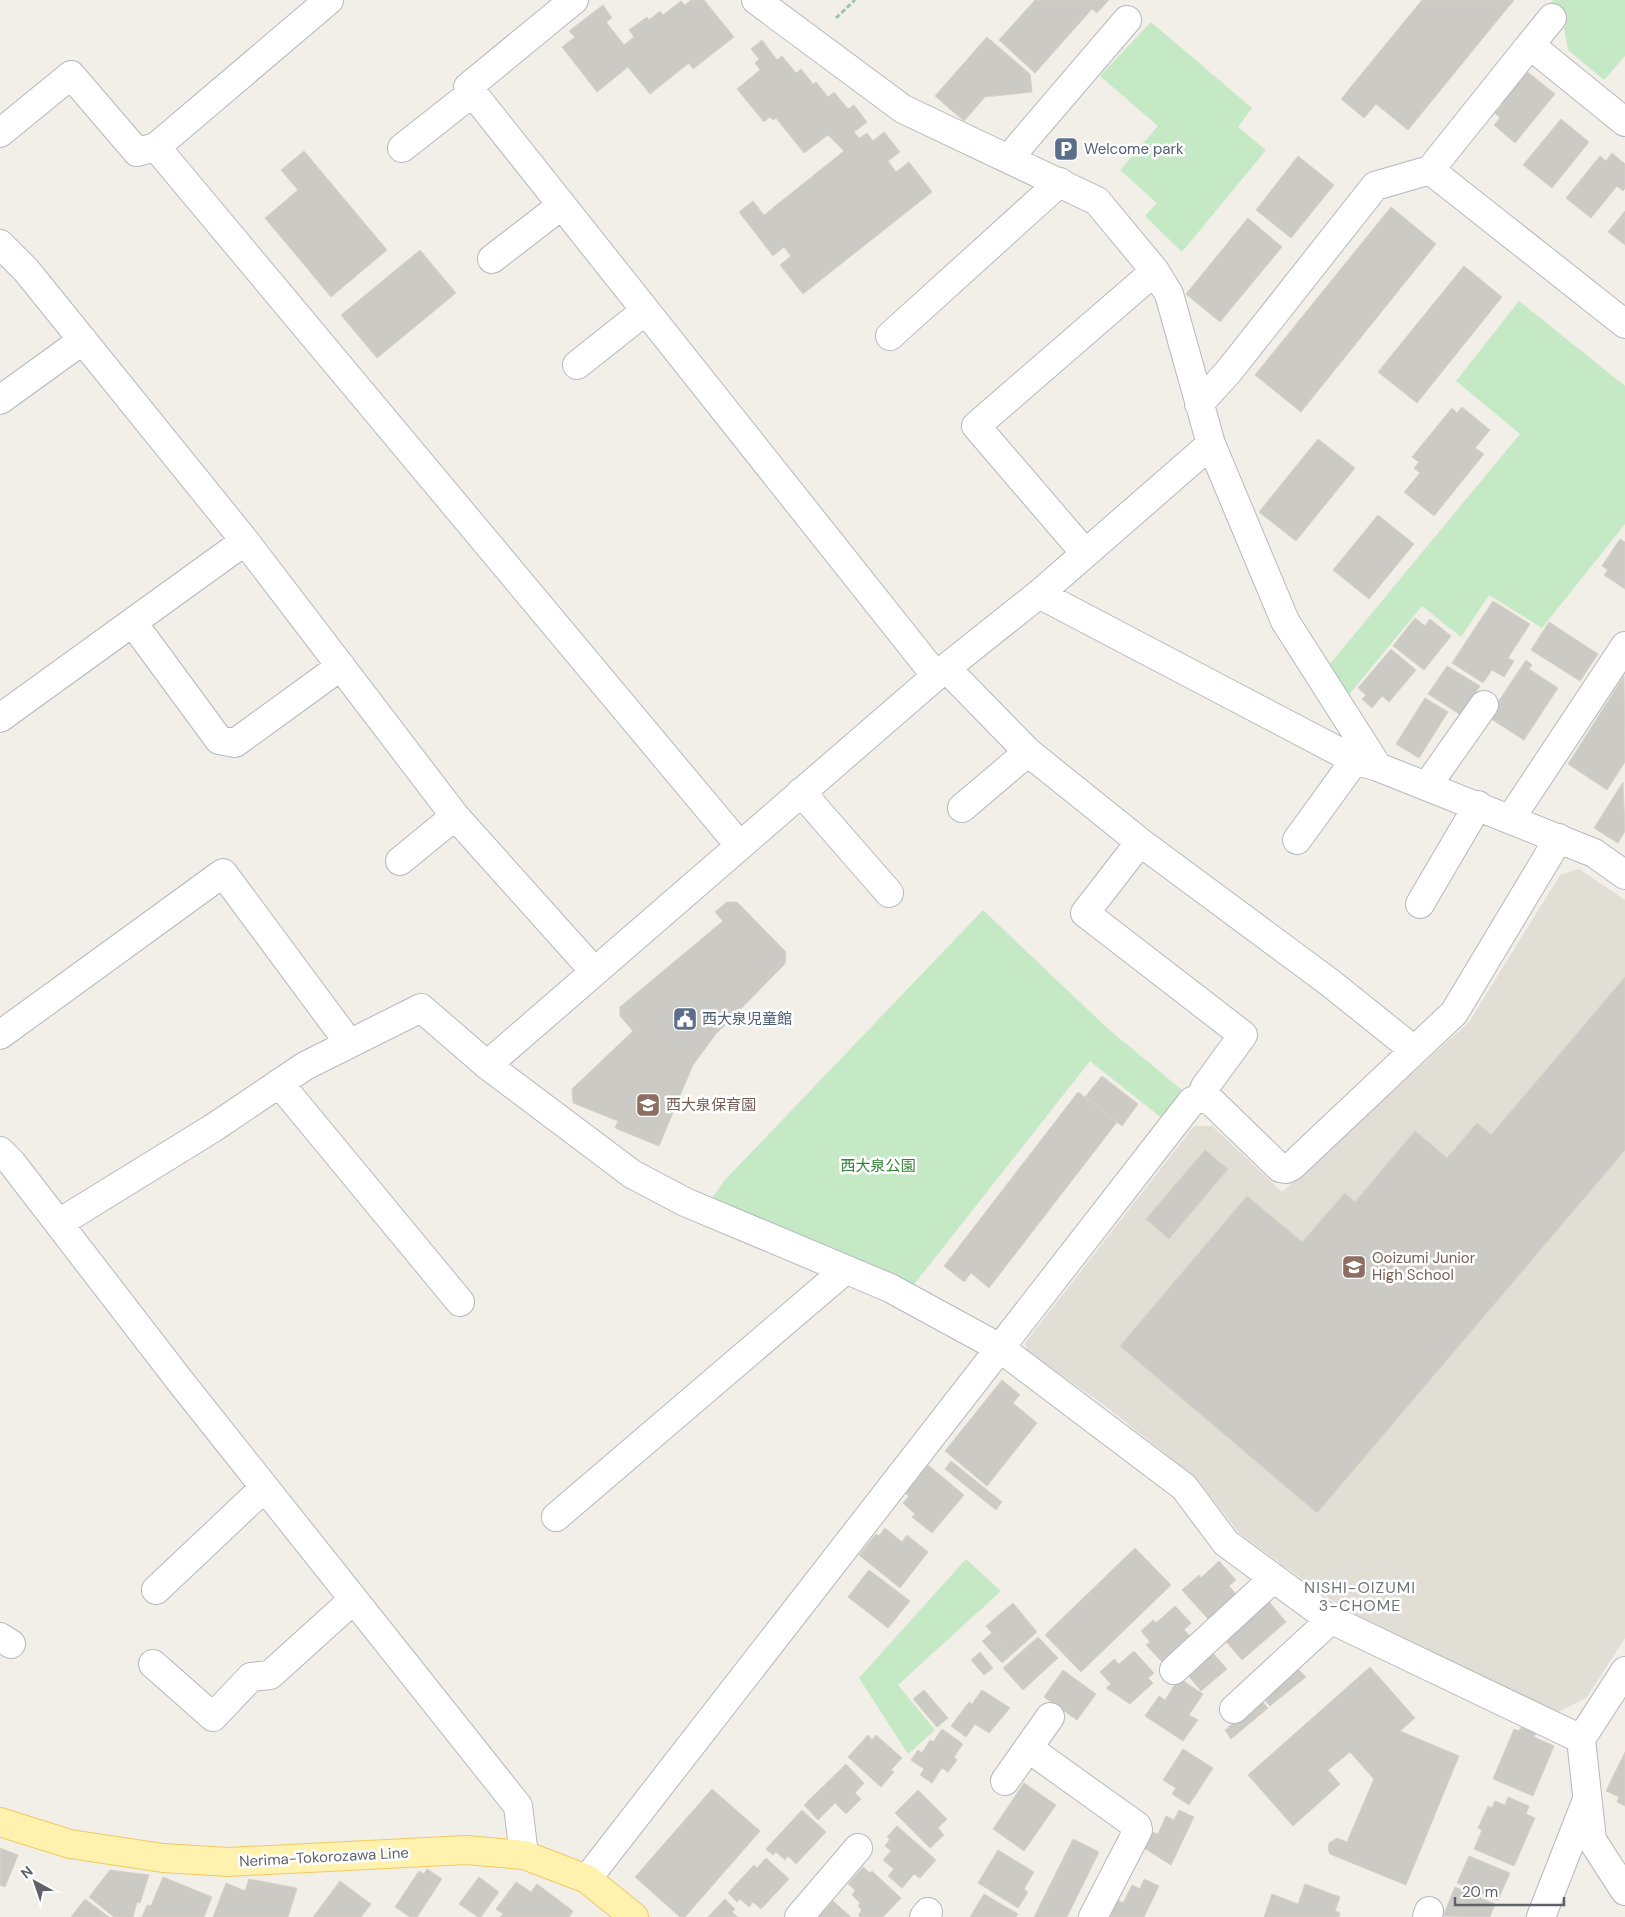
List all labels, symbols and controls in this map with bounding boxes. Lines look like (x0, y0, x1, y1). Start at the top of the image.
parking icon: Welcome park (1053, 136, 1079, 162)
place label: Welcome park (1084, 139, 1184, 159)
public building icon: 西大泉児童館 (672, 1006, 698, 1032)
place label: 西大泉児童館 (702, 1009, 792, 1029)
school or university icon: 西大泉保育園 (635, 1092, 661, 1118)
place label: 西大泉保育園 (666, 1095, 756, 1115)
park label: 西大泉公園 (840, 1156, 916, 1176)
place label: Ooizumi Junior High School (1372, 1248, 1476, 1285)
school or university icon: Ooizumi Junior High School (1341, 1254, 1367, 1280)
district label: NISHI-OIZUMI 3-CHOME (1304, 1577, 1416, 1616)
street label: Nerima-Tokorozawa Line (239, 1843, 409, 1871)
north arrow (10, 1857, 60, 1907)
text: N (17, 1862, 36, 1882)
scale bar (1455, 1874, 1564, 1906)
text: 20 m (1462, 1882, 1498, 1902)

